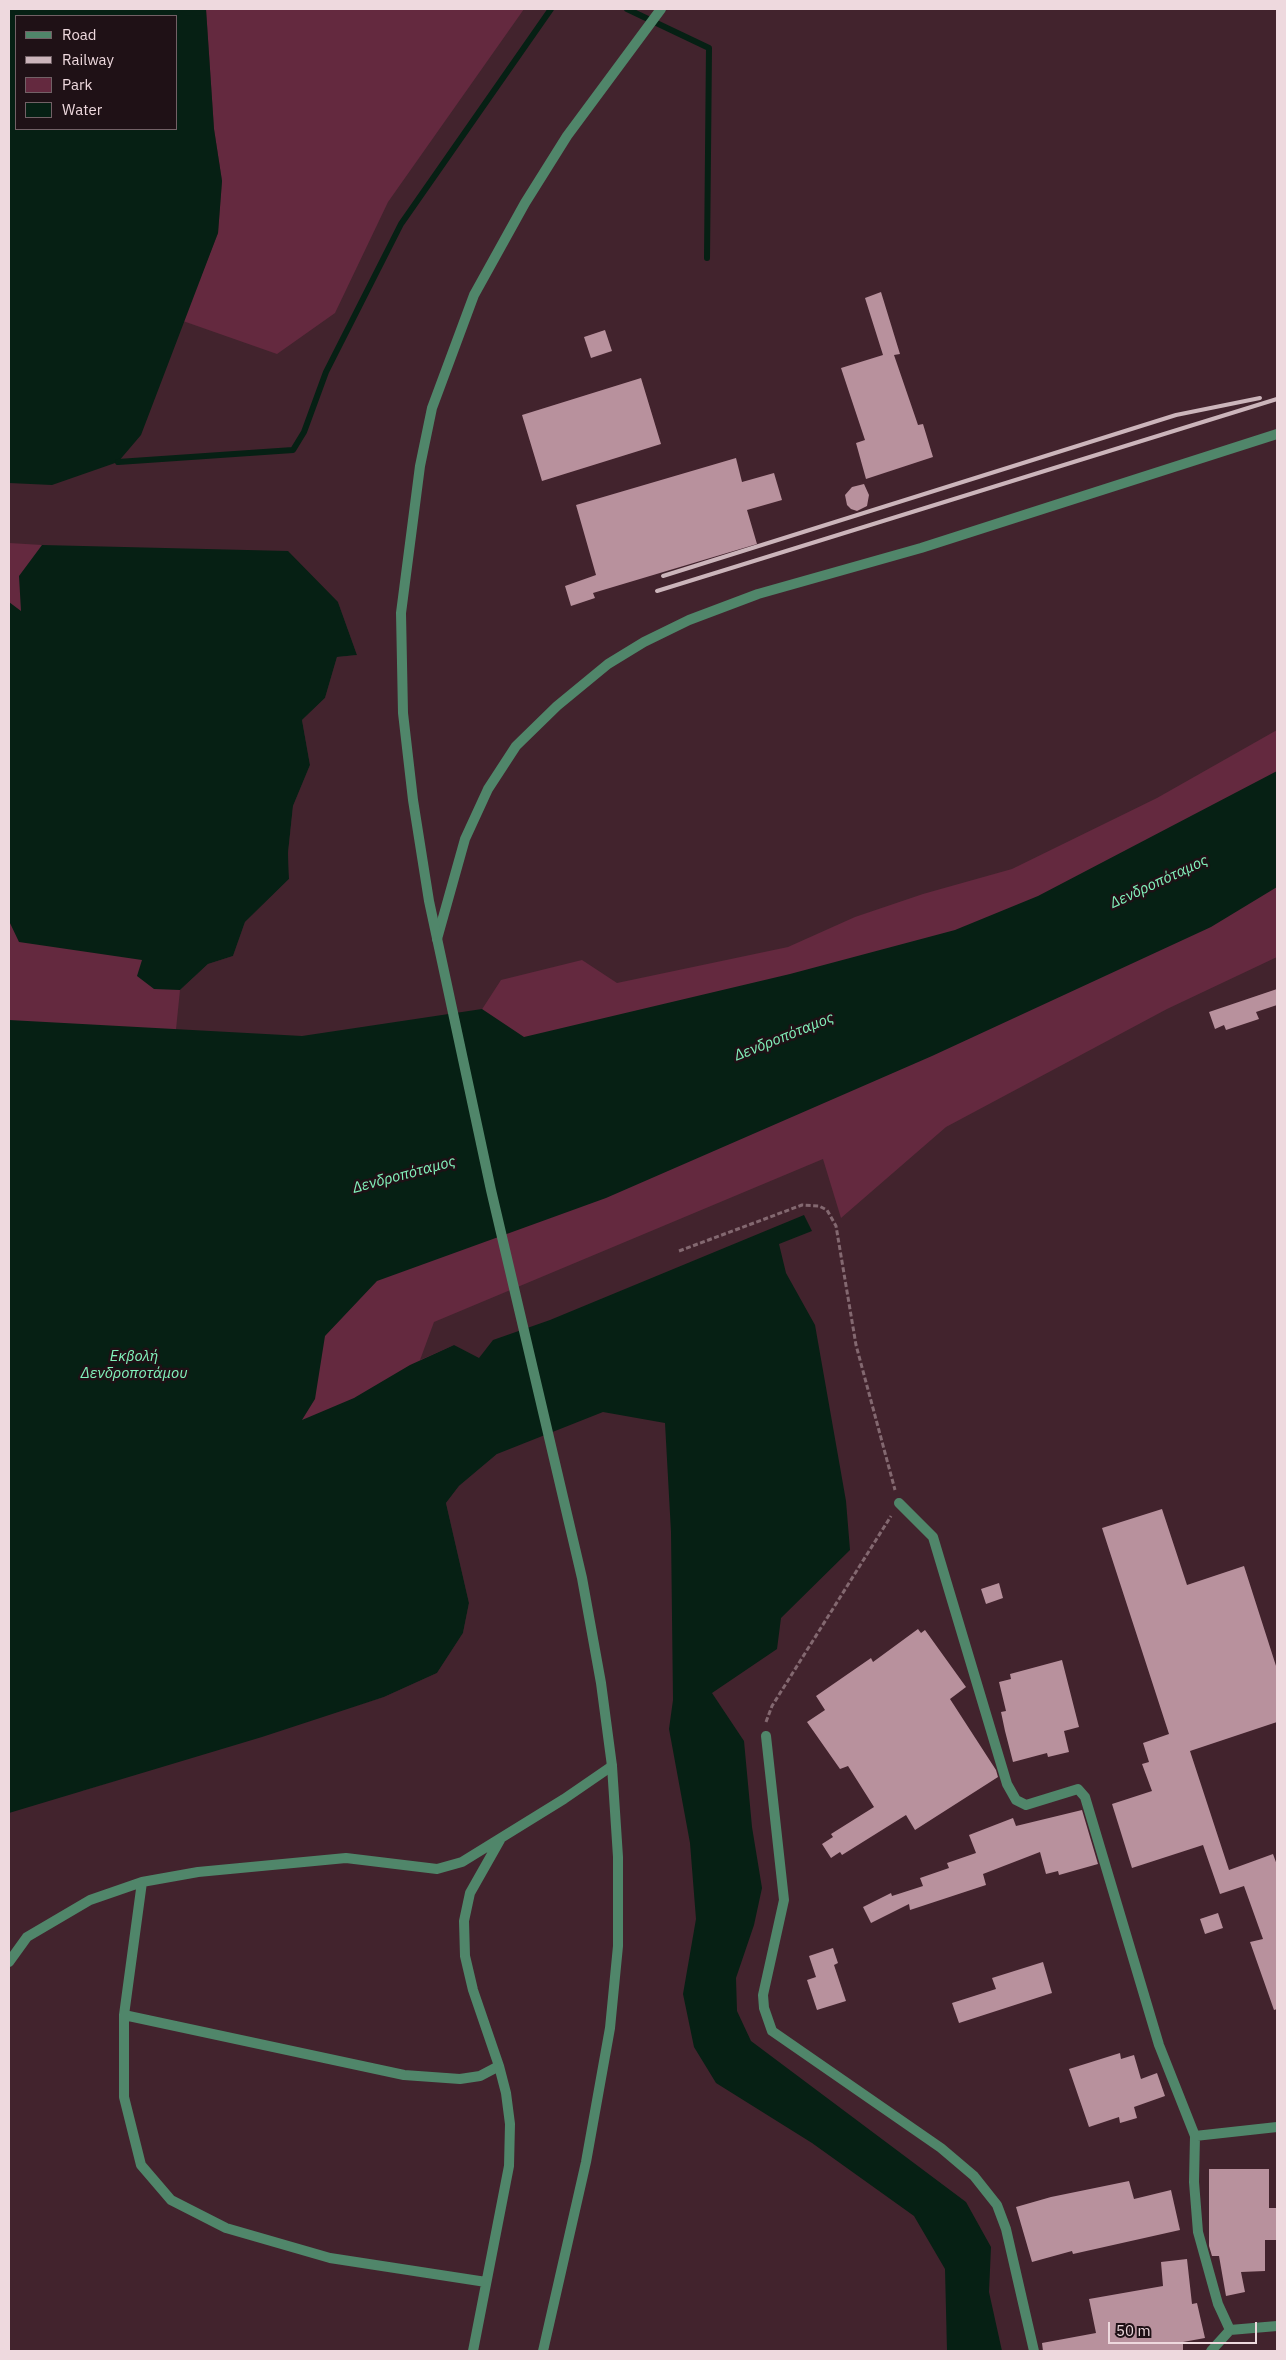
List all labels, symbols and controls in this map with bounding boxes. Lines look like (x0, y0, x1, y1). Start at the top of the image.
legend (15, 15, 178, 130)
text: Road (62, 25, 97, 44)
text: Railway (62, 50, 114, 69)
text: Park (62, 75, 92, 94)
text: Water (62, 100, 102, 119)
water label: Δενδροπόταμος (1107, 851, 1211, 913)
water label: Δενδροπόταμος (732, 1009, 836, 1065)
water label: Δενδροπόταμος (350, 1153, 458, 1197)
water label: Εκβολή Δενδροποτάμου (80, 1348, 188, 1383)
scale bar (1111, 2312, 1260, 2344)
text: 50 m (1116, 2321, 1151, 2340)

